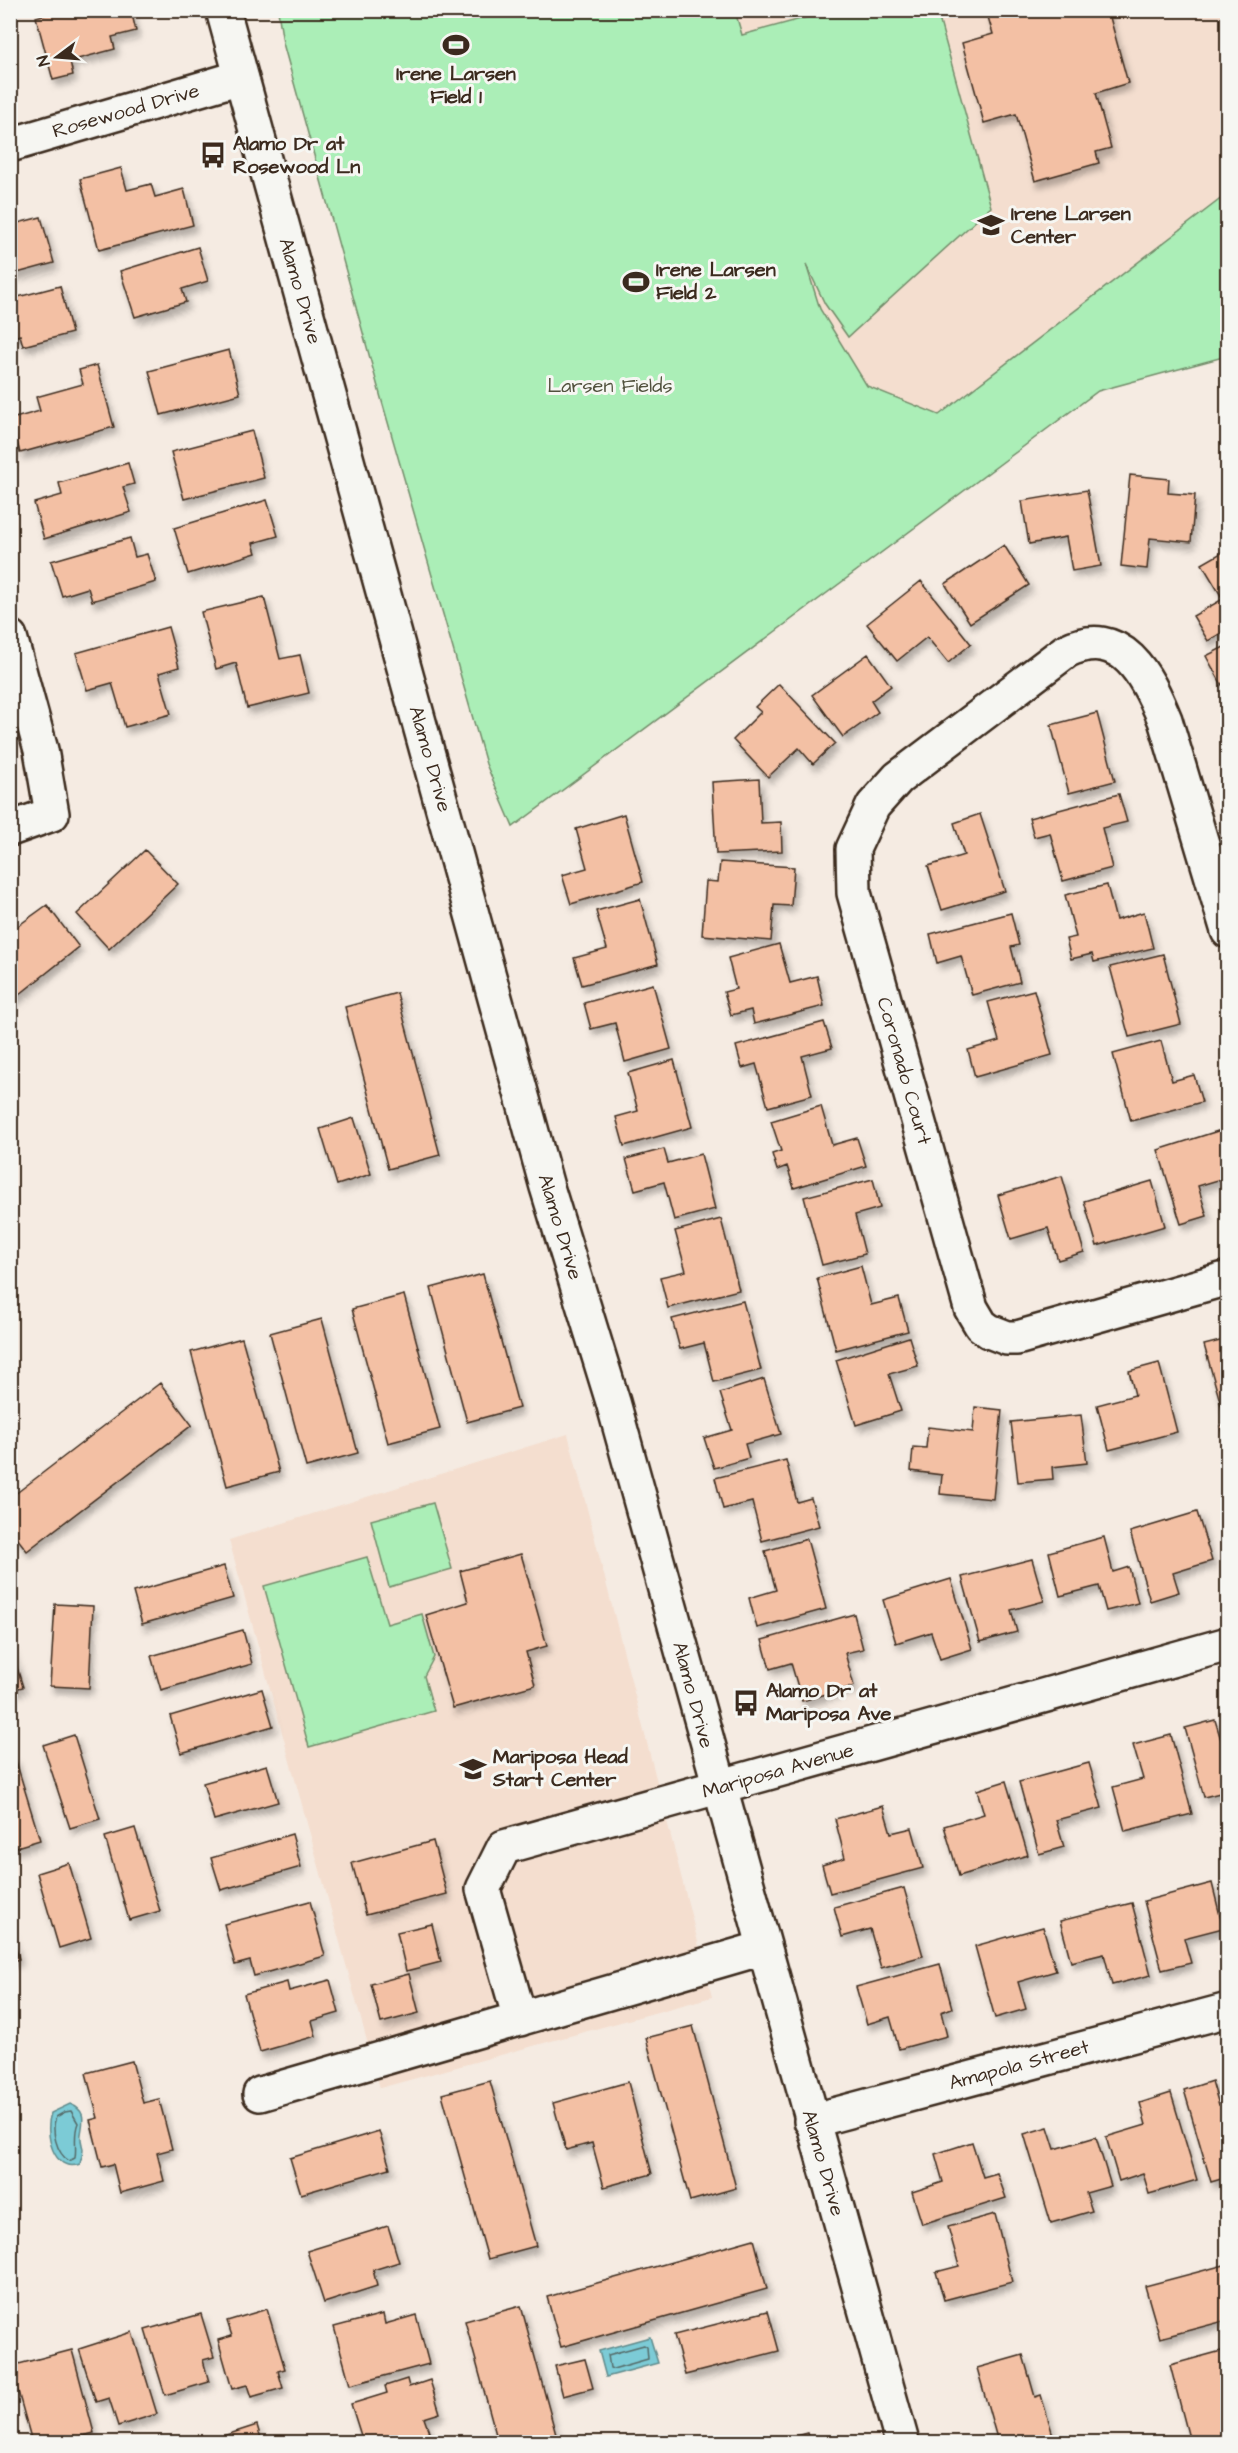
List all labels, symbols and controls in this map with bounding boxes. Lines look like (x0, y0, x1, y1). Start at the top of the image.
north arrow (27, 27, 87, 87)
sports icon: Irene Larsen Field 1 (441, 30, 471, 60)
text: N (32, 53, 55, 69)
place label: Irene Larsen Field 1 (396, 60, 516, 111)
street label: Rosewood Drive (49, 77, 203, 145)
place label: Alamo Dr at Rosewood Ln (233, 130, 360, 181)
bus stop icon: Alamo Dr at Rosewood Ln (198, 140, 228, 170)
place label: Irene Larsen Center (1011, 200, 1131, 251)
school or university icon: Irene Larsen Center (976, 210, 1006, 240)
street label: Alamo Drive (271, 235, 329, 348)
place label: Irene Larsen Field 2 (656, 256, 776, 307)
sports icon: Irene Larsen Field 2 (621, 267, 651, 297)
park label: Larsen Fields (547, 372, 673, 400)
street label: Alamo Drive (401, 703, 459, 816)
street label: Coronado Court (870, 994, 938, 1148)
street label: Alamo Drive (531, 1171, 589, 1283)
street label: Alamo Drive (665, 1639, 721, 1752)
place label: Alamo Dr at Mariposa Ave (766, 1677, 892, 1728)
bus stop icon: Alamo Dr at Mariposa Ave (731, 1688, 761, 1718)
street label: Mariposa Avenue (699, 1736, 857, 1806)
place label: Mariposa Head Start Center (492, 1743, 628, 1794)
school or university icon: Mariposa Head Start Center (458, 1754, 488, 1784)
street label: Amapola Street (946, 2033, 1092, 2097)
street label: Alamo Drive (794, 2107, 852, 2220)

